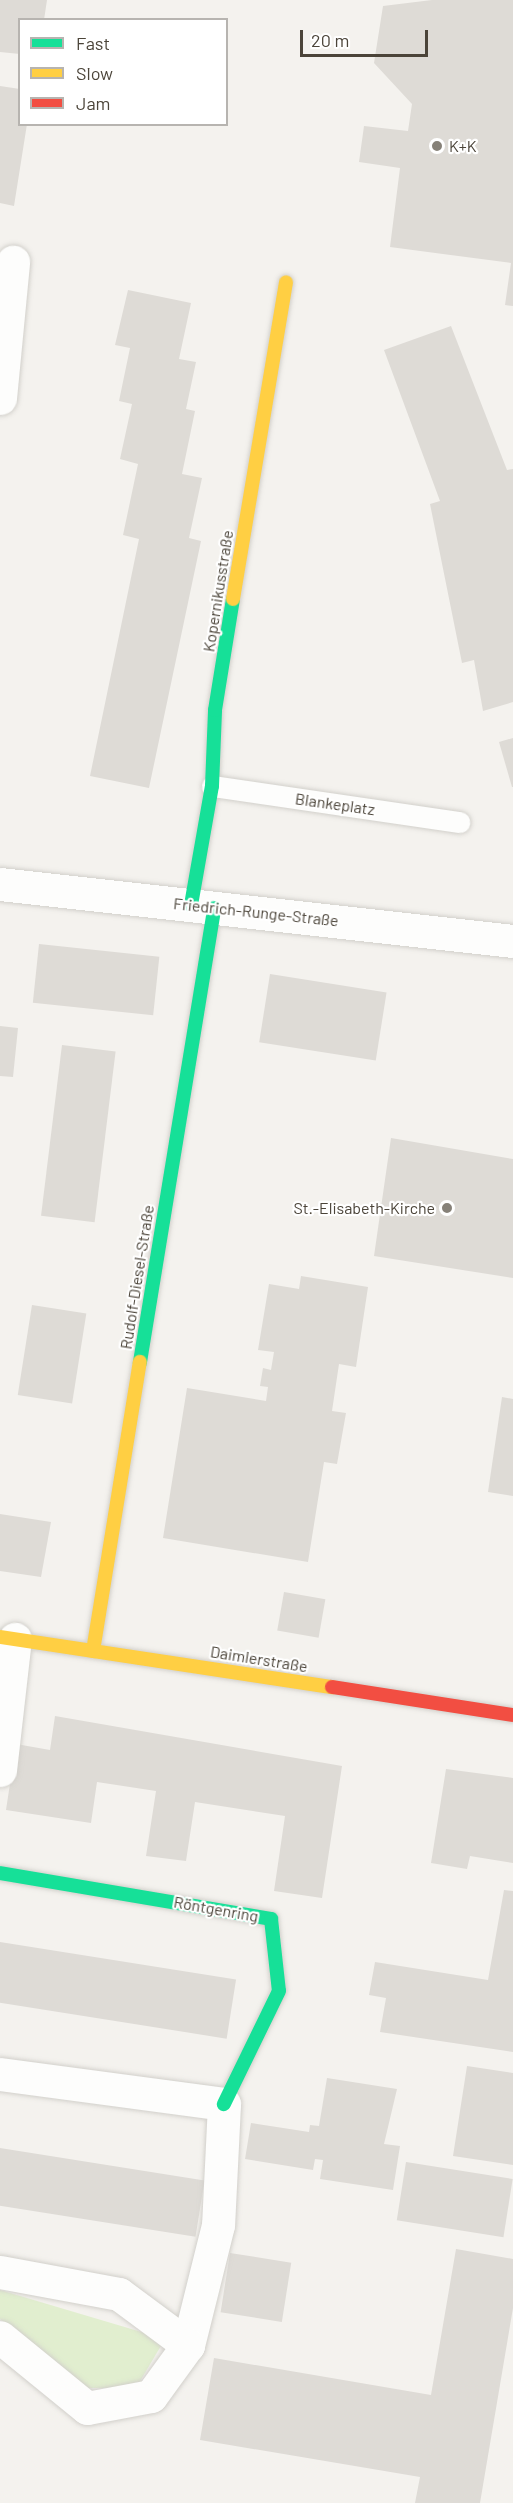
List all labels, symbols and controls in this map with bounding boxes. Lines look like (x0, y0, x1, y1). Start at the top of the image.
legend (18, 18, 228, 126)
scale bar (303, 18, 430, 56)
text: 20 m (311, 29, 349, 51)
text: Fast (76, 32, 110, 54)
text: Slow (76, 62, 113, 84)
text: Jam (76, 92, 110, 114)
place label: K+K (449, 136, 477, 156)
marker: K+K (430, 139, 444, 153)
street label: Kopernikusstraße (199, 529, 237, 653)
street label: Blankeplatz (294, 789, 376, 819)
street label: Friedrich-Runge-Straße (172, 894, 340, 930)
place label: St.-Elisabeth-Kirche (293, 1198, 435, 1218)
marker: St.-Elisabeth-Kirche (440, 1201, 454, 1215)
street label: Rudolf-Diesel-Straße (116, 1203, 158, 1351)
street label: Daimlerstraße (209, 1642, 309, 1676)
street label: Röntgenring (172, 1892, 260, 1926)

